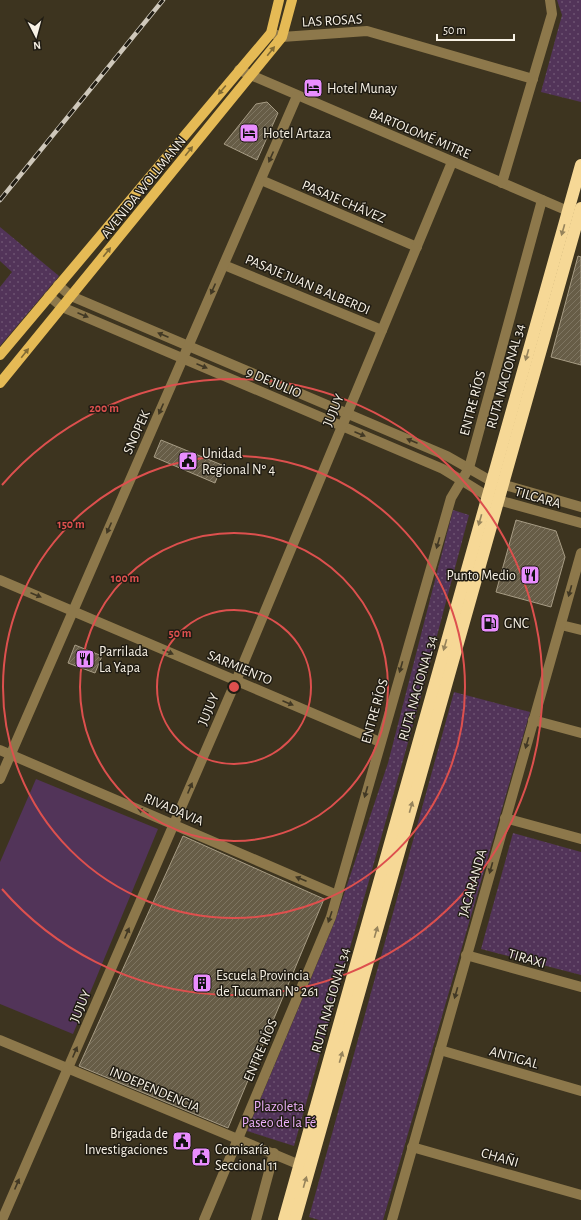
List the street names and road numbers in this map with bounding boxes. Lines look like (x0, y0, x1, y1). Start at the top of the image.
street label: LAS ROSAS (301, 12, 363, 30)
street label: BARTOLOMÉ MITRE (367, 104, 474, 162)
street label: AVENIDA WOLLMANN (99, 134, 189, 241)
street label: PASAJE CHÁVEZ (300, 175, 389, 226)
street label: PASAJE JUAN B ALBERDI (243, 252, 372, 318)
street label: RUTA NACIONAL 34 (484, 322, 528, 430)
street label: 9 DE JULIO (244, 365, 303, 401)
street label: ENTRE RÍOS (455, 369, 488, 437)
street label: JUJUY (321, 392, 347, 429)
street label: SNOPEK (121, 408, 153, 457)
street label: TILCARA (513, 485, 562, 511)
street label: RUTA NACIONAL 34 (396, 634, 440, 742)
street label: SARMIENTO (205, 648, 274, 688)
street label: ENTRE RÍOS (356, 677, 391, 745)
street label: JUJUY (196, 691, 222, 728)
street label: RIVADAVIA (142, 791, 205, 829)
street label: JACARANDA (457, 848, 489, 919)
street label: RUTA NACIONAL 34 (309, 946, 353, 1054)
street label: TIRAXI (506, 947, 547, 971)
street label: JUJUY (68, 988, 94, 1025)
street label: ENTRE RÍOS (239, 1016, 280, 1084)
street label: ANTIGAL (488, 1044, 540, 1072)
street label: INDEPENDENCIA (107, 1065, 202, 1115)
street label: CHAÑI (479, 1144, 521, 1170)

